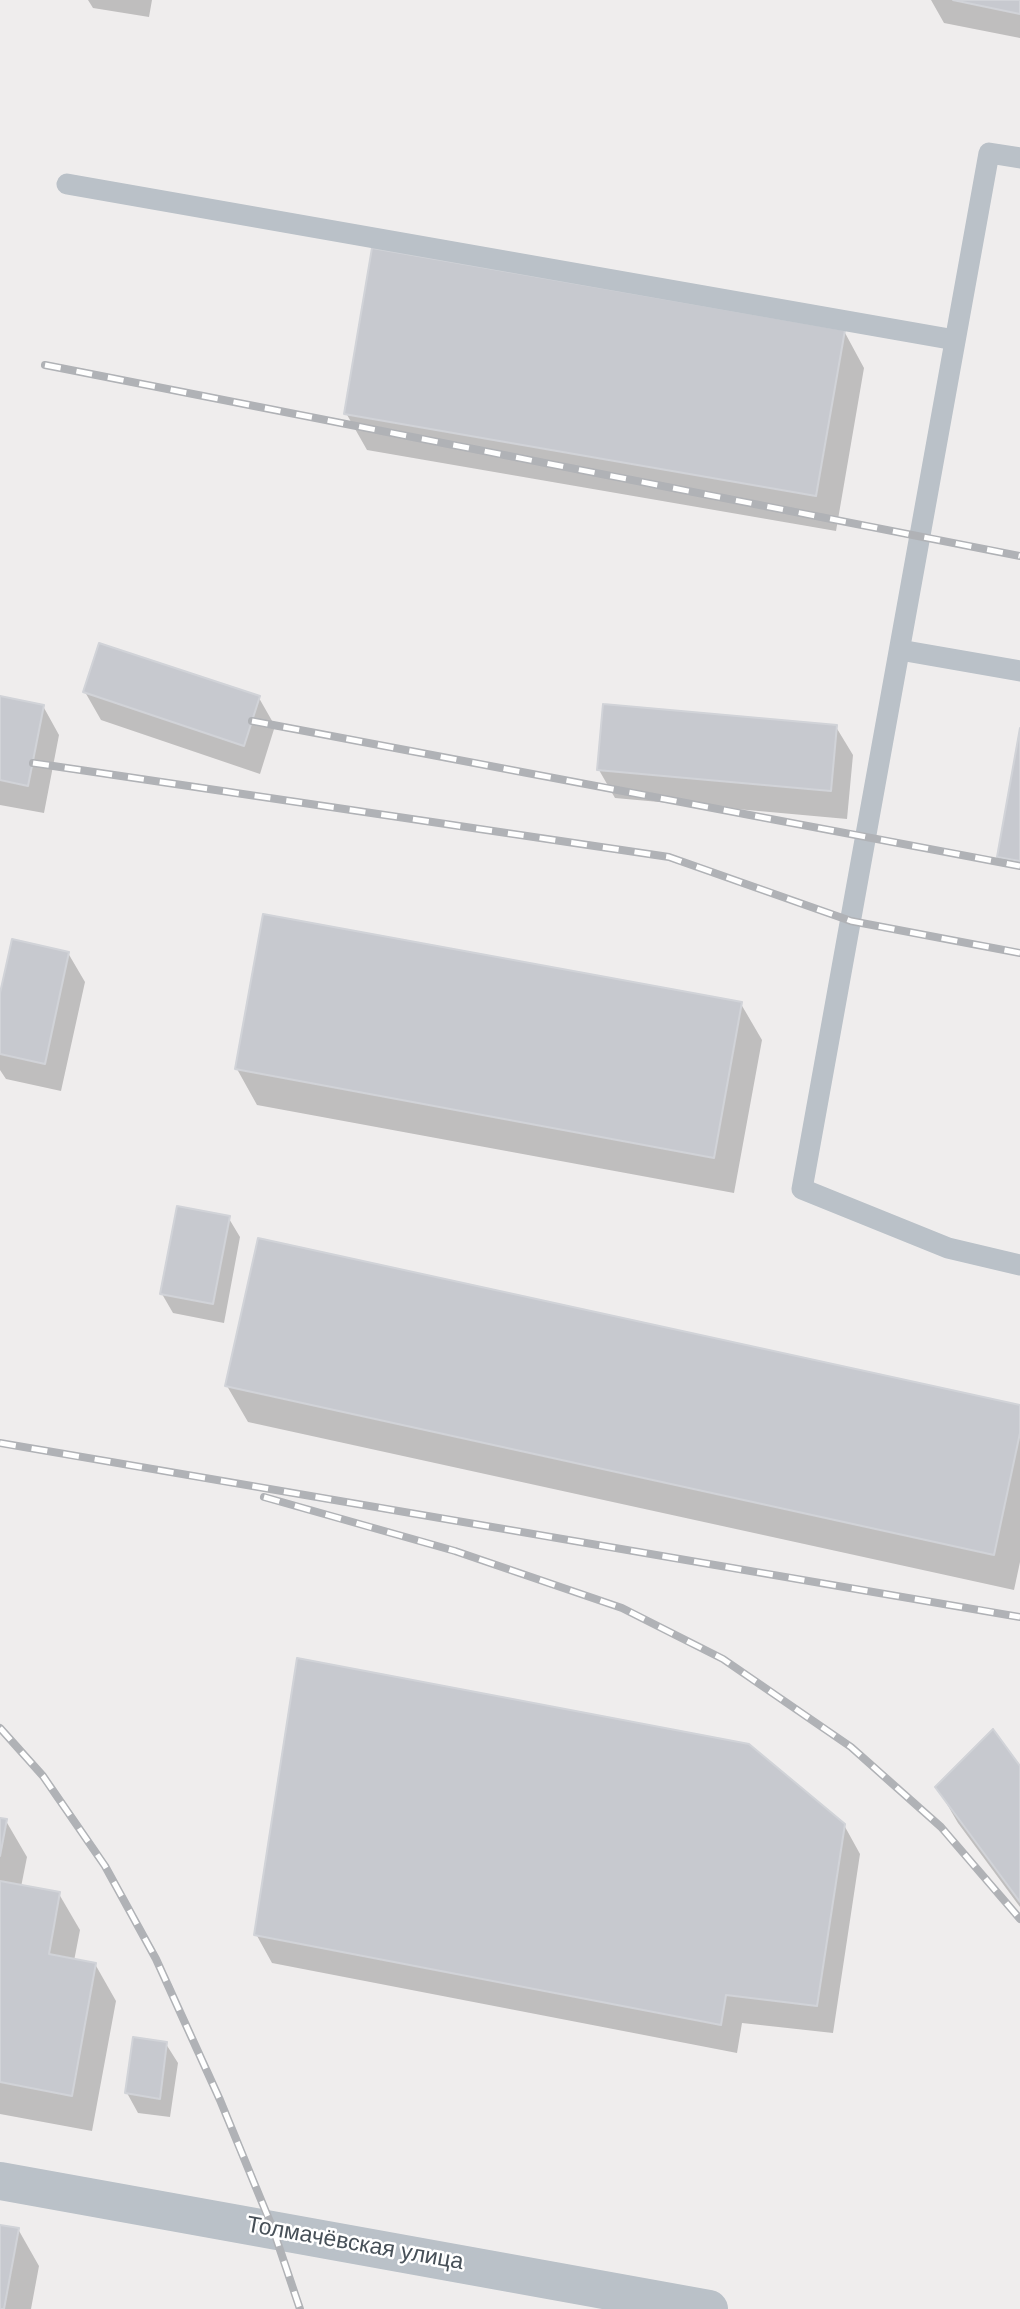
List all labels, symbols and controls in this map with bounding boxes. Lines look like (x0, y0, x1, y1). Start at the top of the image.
street label: Толмачёвская улица (244, 2211, 466, 2277)

